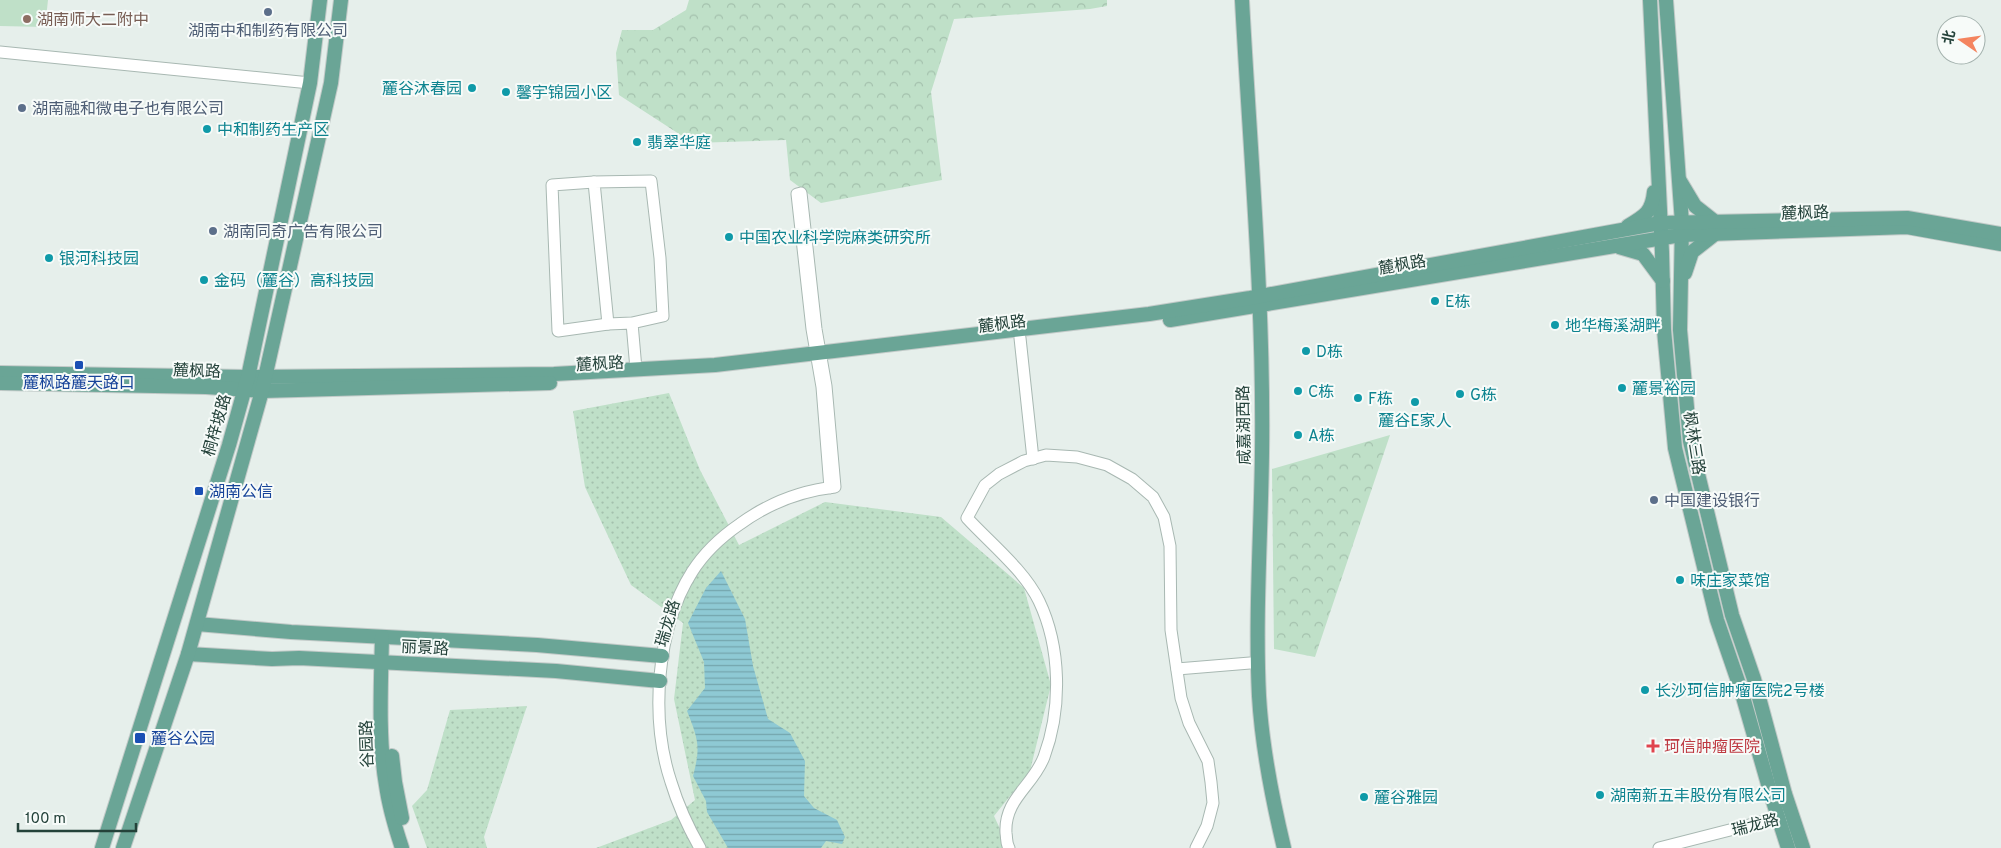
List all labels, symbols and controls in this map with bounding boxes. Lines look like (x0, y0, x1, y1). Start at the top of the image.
marker: 湖南中和制药有限公司 (262, 6, 274, 18)
place label: 湖南师大二附中 (37, 11, 149, 31)
marker: 湖南师大二附中 (21, 13, 33, 25)
north arrow (1936, 15, 1986, 65)
place label: 湖南中和制药有限公司 (188, 22, 348, 42)
text: 北 (1940, 29, 1960, 46)
place label: 麓谷沐春园 (382, 80, 462, 100)
marker: 麓谷沐春园 (466, 82, 478, 94)
place label: 馨宇锦园小区 (516, 84, 612, 104)
marker: 馨宇锦园小区 (500, 86, 512, 98)
place label: 湖南融和微电子也有限公司 (32, 100, 224, 120)
marker: 湖南融和微电子也有限公司 (16, 102, 28, 114)
place label: 中和制药生产区 (217, 121, 329, 141)
marker: 中和制药生产区 (201, 123, 213, 135)
place label: 翡翠华庭 (647, 134, 711, 154)
marker: 翡翠华庭 (631, 136, 643, 148)
street label: 麓枫路 (1781, 203, 1829, 225)
place label: 湖南同奇广告有限公司 (223, 223, 383, 243)
marker: 湖南同奇广告有限公司 (207, 225, 219, 237)
place label: 中国农业科学院麻类研究所 (739, 229, 931, 249)
marker: 中国农业科学院麻类研究所 (723, 231, 735, 243)
place label: 银河科技园 (59, 250, 139, 270)
marker: 银河科技园 (43, 252, 55, 264)
street label: 麓枫路 (1377, 252, 1428, 280)
place label: 金码（麓谷）高科技园 (214, 272, 374, 292)
marker: 金码（麓谷）高科技园 (198, 274, 210, 286)
place label: E栋 (1445, 293, 1471, 313)
marker: E栋 (1429, 295, 1441, 307)
street label: 麓枫路 (977, 312, 1027, 338)
place label: 地华梅溪湖畔 (1565, 317, 1661, 337)
marker: 地华梅溪湖畔 (1549, 319, 1561, 331)
place label: D栋 (1316, 343, 1343, 363)
marker: D栋 (1300, 345, 1312, 357)
street label: 麓枫路 (576, 354, 625, 376)
marker: 麓枫路麓天路口 (73, 359, 85, 371)
street label: 麓枫路 (173, 361, 221, 383)
place label: 麓枫路麓天路口 (23, 374, 135, 394)
place label: 麓景裕园 (1632, 380, 1696, 400)
marker: 麓景裕园 (1616, 382, 1628, 394)
place label: C栋 (1308, 383, 1334, 403)
street label: 咸嘉湖西路 (1234, 385, 1256, 465)
marker: C栋 (1292, 385, 1304, 397)
place label: G栋 (1470, 386, 1497, 406)
marker: G栋 (1454, 388, 1466, 400)
place label: F栋 (1368, 390, 1393, 410)
street label: 桐梓坡路 (199, 392, 236, 459)
marker: F栋 (1352, 392, 1364, 404)
marker: 麓谷E家人 (1409, 396, 1421, 408)
street label: 枫林三路 (1678, 410, 1708, 476)
place label: 麓谷E家人 (1378, 412, 1452, 432)
place label: A栋 (1308, 427, 1335, 447)
marker: A栋 (1292, 429, 1304, 441)
place label: 湖南公信 (209, 483, 273, 503)
marker: 湖南公信 (193, 485, 205, 497)
place label: 中国建设银行 (1664, 492, 1760, 512)
marker: 中国建设银行 (1648, 494, 1660, 506)
place label: 味庄家菜馆 (1690, 572, 1770, 592)
marker: 味庄家菜馆 (1674, 574, 1686, 586)
street label: 瑞龙路 (652, 598, 685, 649)
street label: 丽景路 (400, 638, 449, 660)
place label: 长沙珂信肿瘤医院2号楼 (1655, 682, 1825, 702)
marker: 长沙珂信肿瘤医院2号楼 (1639, 684, 1651, 696)
street label: 谷园路 (357, 720, 379, 768)
place label: 麓谷公园 (151, 730, 215, 750)
marker: 麓谷公园 (133, 731, 147, 745)
place label: 珂信肿瘤医院 (1664, 738, 1760, 758)
marker: 珂信肿瘤医院 (1646, 739, 1660, 753)
place label: 湖南新五丰股份有限公司 (1610, 787, 1786, 807)
place label: 麓谷雅园 (1374, 789, 1438, 809)
marker: 湖南新五丰股份有限公司 (1594, 789, 1606, 801)
marker: 麓谷雅园 (1358, 791, 1370, 803)
scale bar (18, 800, 135, 832)
text: 100 m (25, 810, 66, 829)
street label: 瑞龙路 (1730, 810, 1781, 841)

